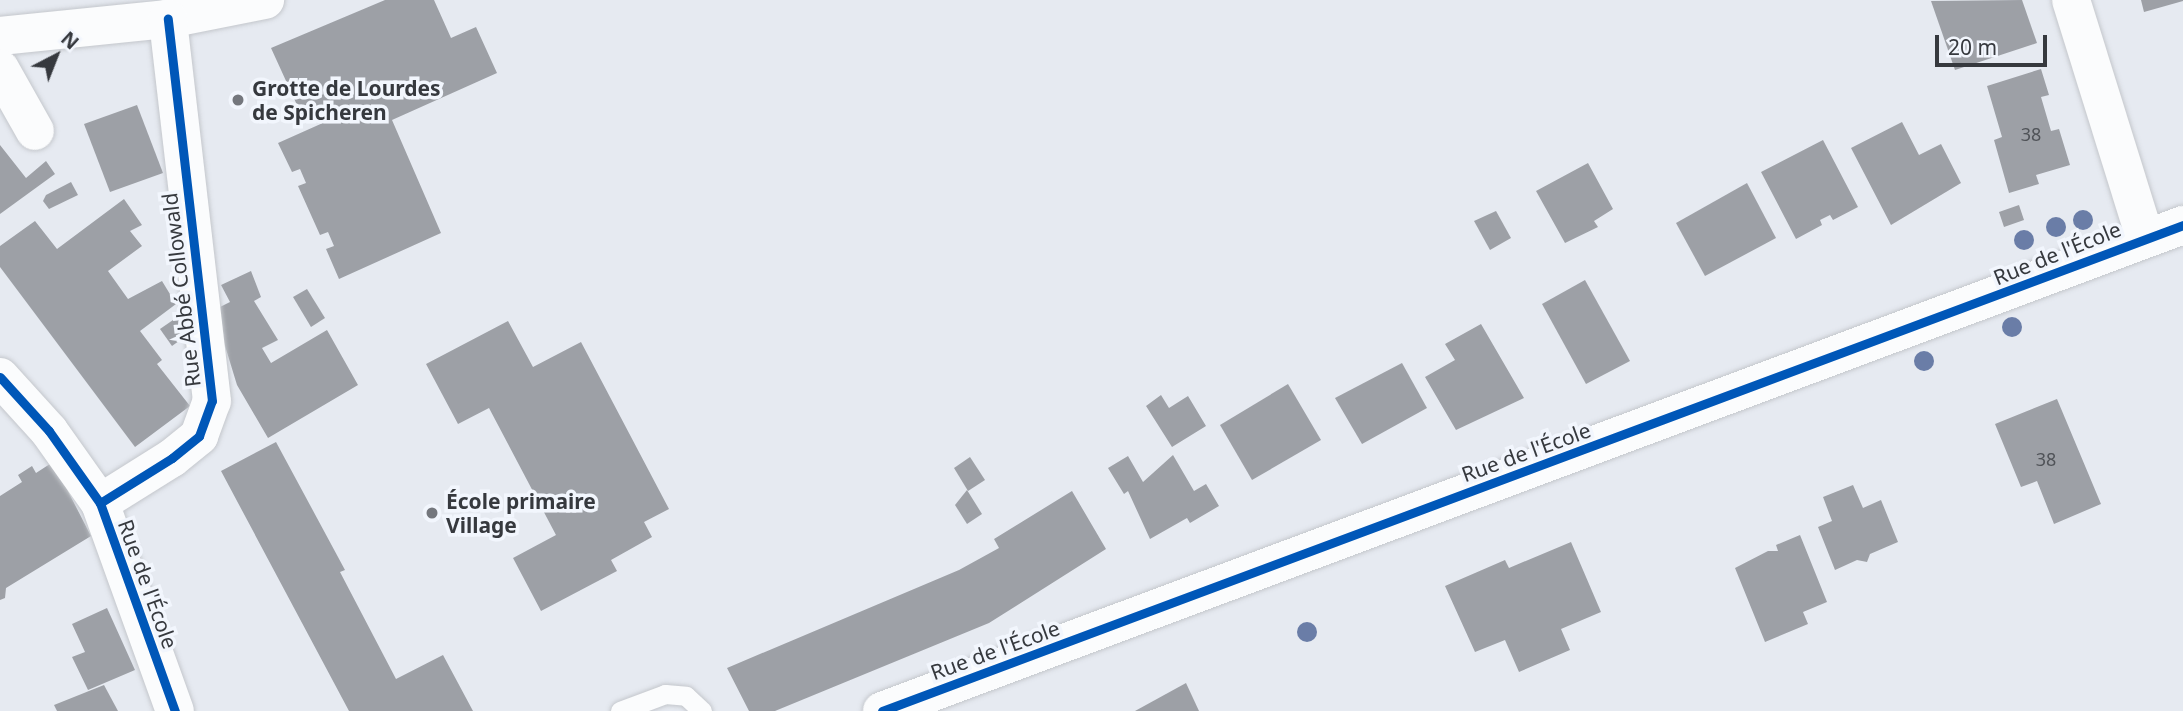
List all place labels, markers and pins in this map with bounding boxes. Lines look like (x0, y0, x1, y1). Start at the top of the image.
place label: Grotte de Lourdes de Spicheren (252, 75, 441, 125)
marker: Grotte de Lourdes de Spicheren (230, 92, 246, 108)
place label: École primaire Village (446, 488, 596, 538)
marker: École primaire Village (424, 505, 440, 521)

